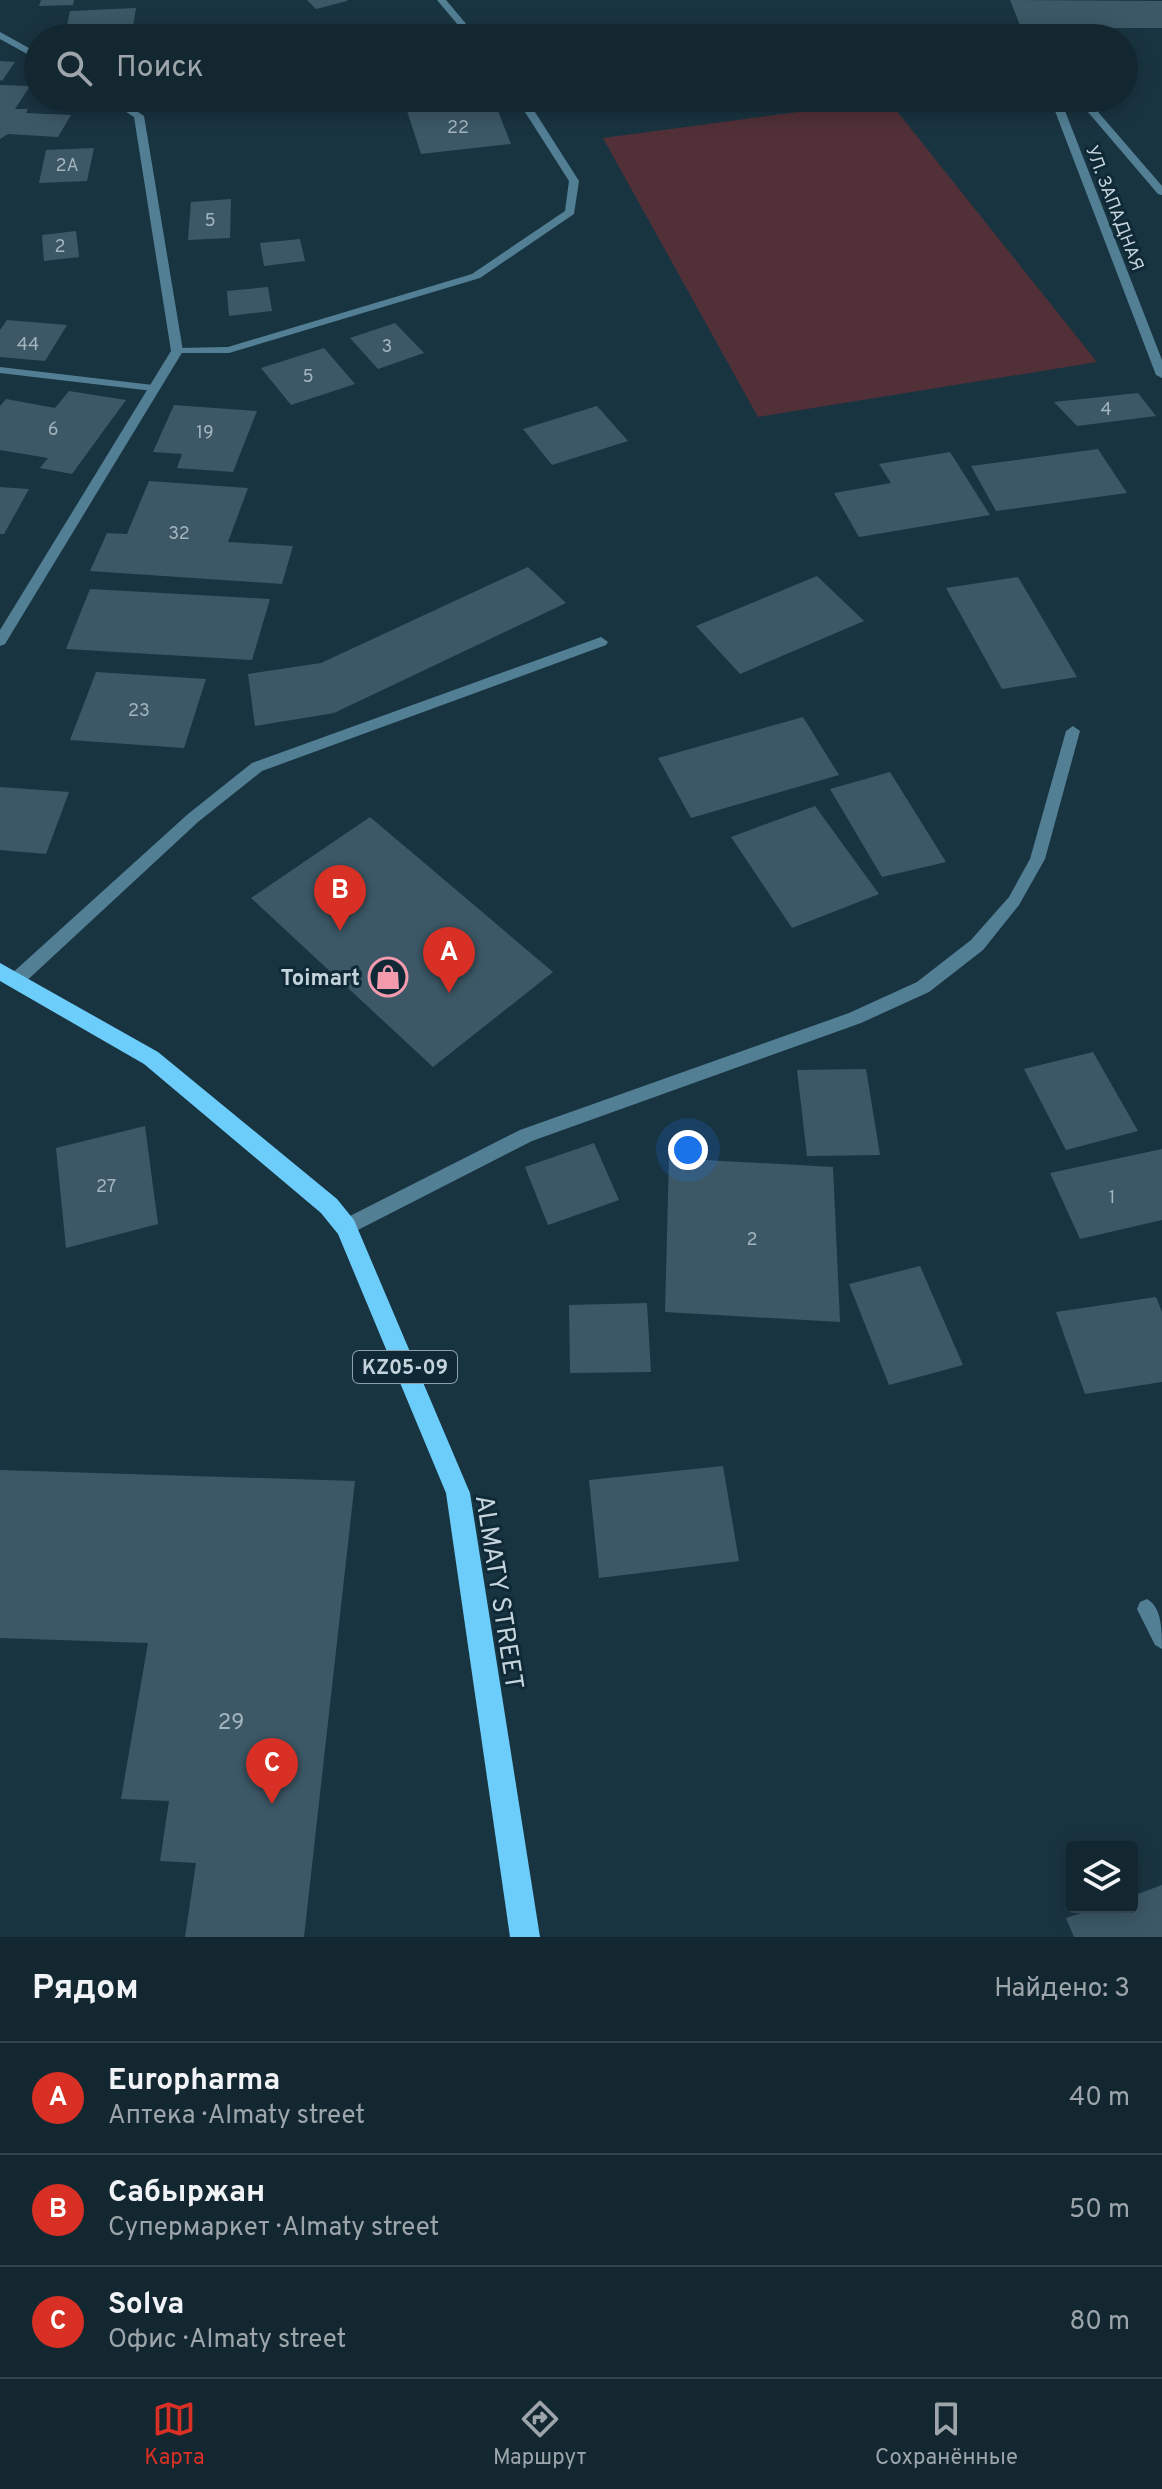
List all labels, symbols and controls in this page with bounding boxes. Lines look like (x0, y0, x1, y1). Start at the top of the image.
search box (24, 24, 1138, 112)
icon: search (52, 46, 96, 90)
text: Поиск (116, 50, 204, 87)
house number: 22 (447, 117, 469, 140)
street label: УЛ. ЗАПАДНАЯ (1079, 143, 1148, 275)
house number: 2А (55, 155, 79, 178)
house number: 5 (204, 210, 216, 233)
house number: 2 (54, 236, 66, 259)
house number: 44 (17, 334, 39, 357)
house number: 3 (382, 336, 392, 359)
house number: 5 (302, 366, 314, 389)
house number: 4 (1100, 399, 1112, 422)
house number: 6 (48, 419, 58, 442)
house number: 19 (196, 422, 214, 445)
house number: 32 (168, 523, 190, 546)
house number: 23 (128, 700, 150, 723)
pin: B (314, 865, 366, 931)
pin: A (423, 927, 475, 993)
shop icon: Toimart (367, 956, 409, 998)
place label: Toimart (280, 966, 360, 993)
your location (668, 1130, 708, 1170)
house number: 27 (96, 1176, 116, 1199)
house number: 1 (1109, 1187, 1115, 1210)
house number: 2 (746, 1229, 758, 1252)
road number: KZ05-09 (353, 1351, 457, 1383)
street label: ALMATY STREET (466, 1493, 529, 1692)
house number: 29 (218, 1710, 244, 1737)
pin: C (246, 1738, 298, 1804)
map controls (1066, 1841, 1138, 1913)
button: layers (1066, 1841, 1138, 1913)
text: Рядом (32, 1968, 139, 2011)
text: Найдено: 3 (994, 1973, 1130, 2006)
text: Europharma (108, 2063, 280, 2100)
text: A (49, 2082, 67, 2115)
text: 40 m (1069, 2082, 1130, 2115)
text: Аптека · Almaty street (108, 2100, 365, 2133)
text: Сабыржан (108, 2175, 265, 2212)
text: B (49, 2194, 67, 2227)
text: 50 m (1069, 2194, 1130, 2227)
text: Супермаркет · Almaty street (108, 2212, 439, 2245)
text: Solva (108, 2287, 184, 2324)
text: C (50, 2306, 66, 2339)
text: 80 m (1070, 2306, 1130, 2339)
text: Офис · Almaty street (108, 2324, 346, 2357)
tab: Карта (144, 2397, 205, 2472)
tab: Маршрут (493, 2397, 587, 2472)
tab: Сохранённые (875, 2397, 1018, 2472)

